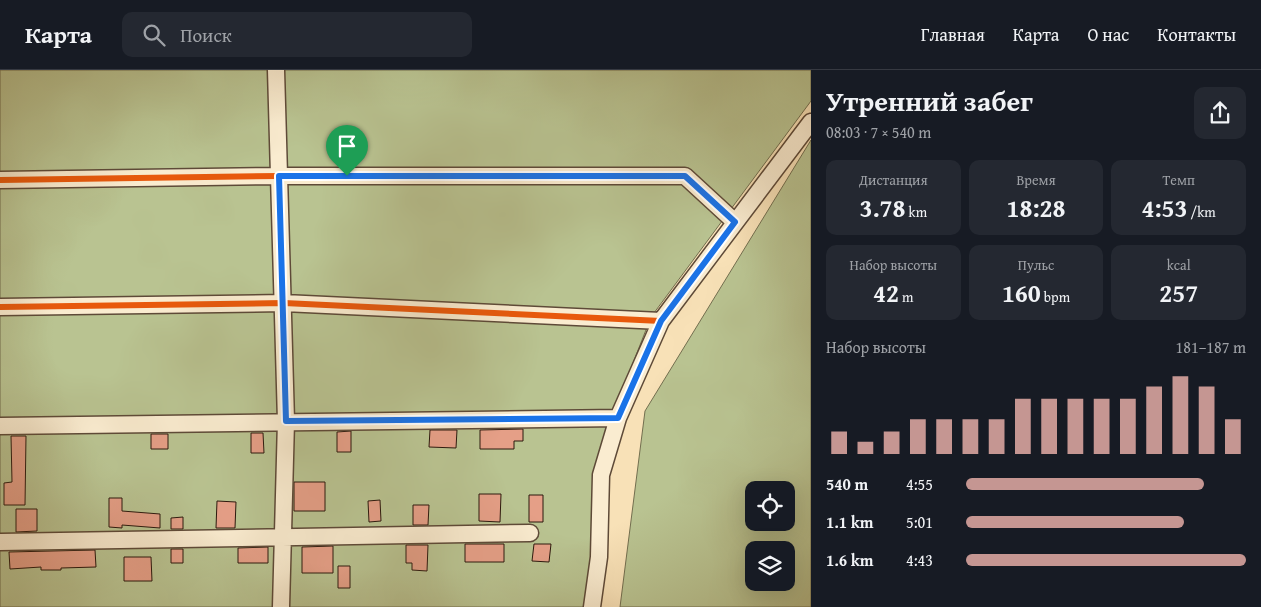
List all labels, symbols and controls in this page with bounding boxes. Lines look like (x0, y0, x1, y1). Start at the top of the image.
search box (122, 12, 472, 57)
text: Карта (25, 17, 92, 52)
icon: search (140, 21, 168, 49)
text: Поиск (180, 21, 232, 49)
text: Главная (921, 21, 985, 48)
text: Карта (1013, 21, 1059, 48)
text: О нас (1087, 21, 1129, 48)
text: Контакты (1157, 21, 1236, 48)
text: Утренний забег (826, 80, 1033, 121)
button: share (1194, 87, 1246, 139)
text: 08:03 · 7 × 540 m (826, 120, 931, 144)
pin (326, 125, 368, 176)
icon: arrive (333, 132, 361, 160)
text: Дистанция (859, 170, 928, 190)
text: Время (1016, 170, 1056, 190)
text: Темп (1163, 170, 1195, 190)
text: 3.78 (860, 190, 905, 226)
text: 18:28 (1007, 190, 1065, 226)
text: 4:53 (1142, 190, 1188, 226)
text: km (905, 202, 927, 222)
text: /km (1188, 202, 1216, 222)
text: Набор высоты (850, 255, 937, 275)
text: Пульс (1018, 255, 1054, 275)
text: kcal (1167, 255, 1191, 275)
text: 42 (873, 275, 899, 311)
text: 160 (1002, 275, 1041, 311)
text: 257 (1159, 275, 1198, 311)
text: m (899, 287, 914, 307)
text: bpm (1041, 287, 1070, 307)
text: Набор высоты (826, 335, 926, 359)
text: 181–187 m (1176, 335, 1246, 359)
text: 540 m (826, 472, 868, 496)
text: 4:55 (906, 472, 933, 496)
map controls (745, 481, 795, 591)
button: locate (745, 481, 795, 531)
text: 1.1 km (826, 510, 873, 534)
text: 5:01 (906, 510, 933, 534)
button: layers (745, 541, 795, 591)
text: 1.6 km (826, 548, 873, 572)
text: 4:43 (906, 548, 933, 572)

